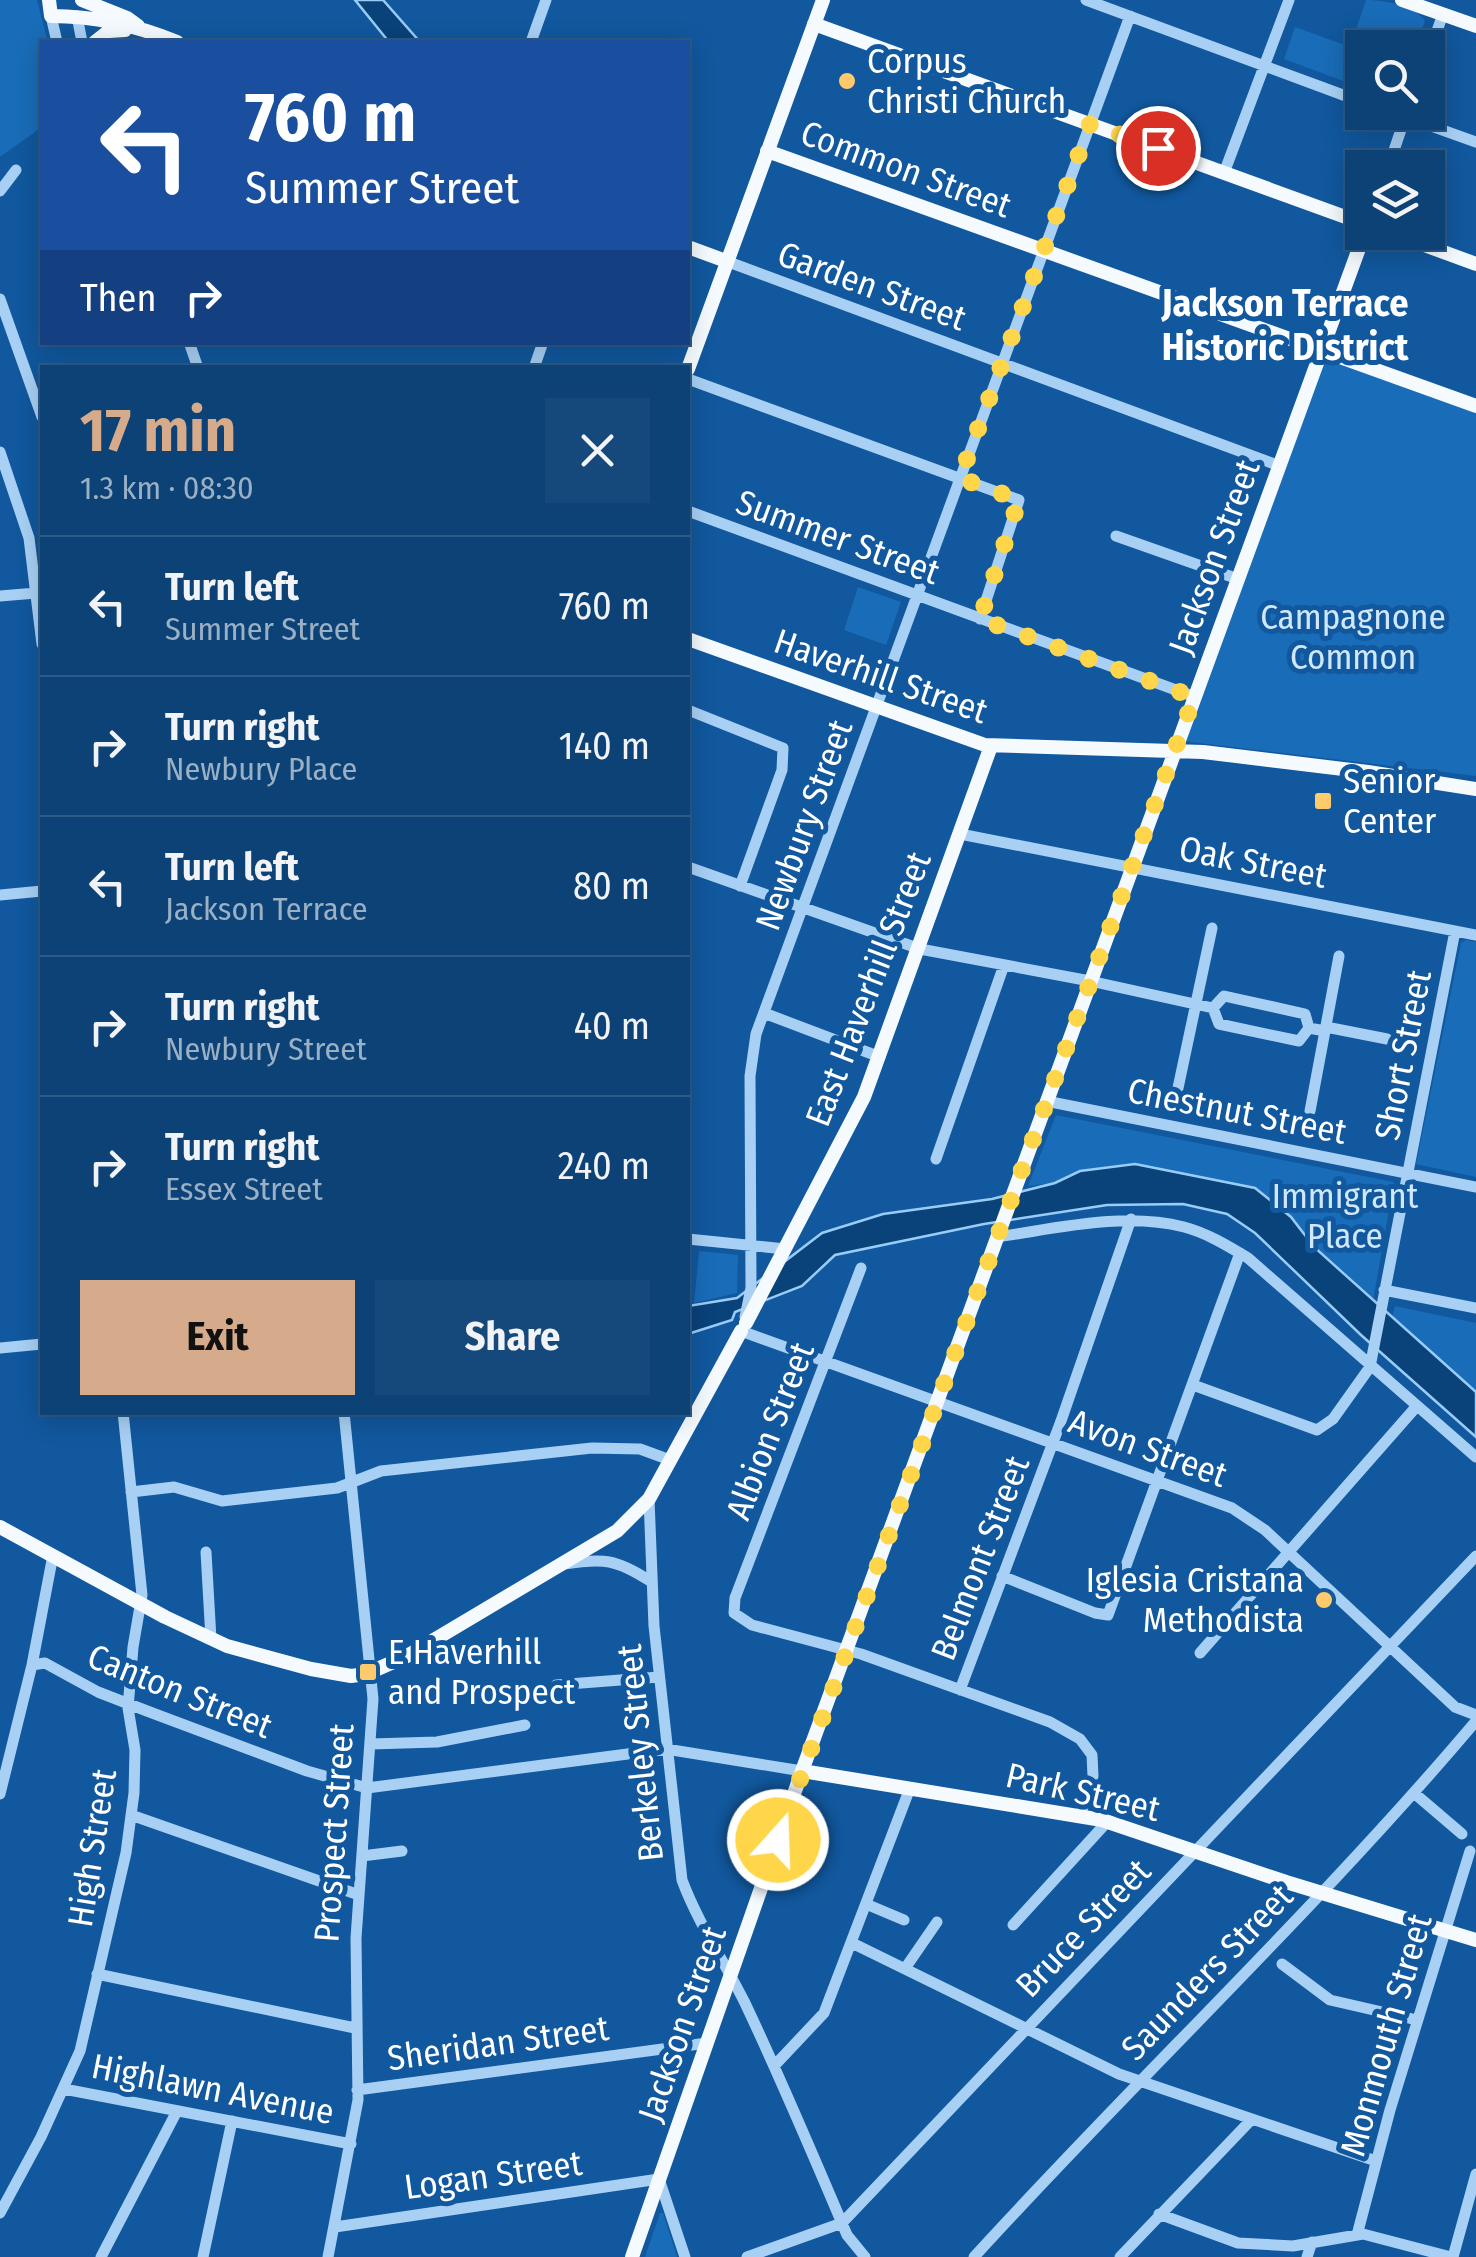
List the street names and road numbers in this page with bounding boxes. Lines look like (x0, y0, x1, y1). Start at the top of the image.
street label: Common Street (795, 112, 1017, 227)
street label: Garden Street (772, 233, 972, 340)
street label: Jackson Street (1159, 453, 1269, 660)
street label: Summer Street (731, 481, 946, 593)
street label: Haverhill Street (769, 620, 994, 732)
street label: Newbury Street (747, 714, 862, 936)
street label: Oak Street (1176, 827, 1331, 897)
street label: East Haverhill Street (796, 845, 940, 1132)
street label: Short Street (1366, 966, 1440, 1144)
street label: Chestnut Street (1124, 1069, 1351, 1153)
street label: Albion Street (717, 1336, 823, 1525)
street label: Avon Street (1063, 1400, 1233, 1496)
street label: Belmont Street (922, 1450, 1038, 1666)
street label: Canton Street (82, 1635, 279, 1747)
street label: Berkeley Street (608, 1642, 672, 1864)
street label: Prospect Street (305, 1722, 363, 1944)
street label: Park Street (1002, 1754, 1164, 1830)
street label: High Street (59, 1766, 125, 1930)
street label: Bruce Street (1007, 1850, 1159, 2006)
street label: Saunders Street (1113, 1875, 1302, 2069)
street label: Monmouth Street (1331, 1909, 1441, 2161)
street label: Jackson Street (629, 1920, 735, 2127)
street label: Sheridan Street (385, 2007, 612, 2079)
street label: Highlawn Avenue (88, 2045, 338, 2133)
street label: Logan Street (402, 2142, 585, 2208)

